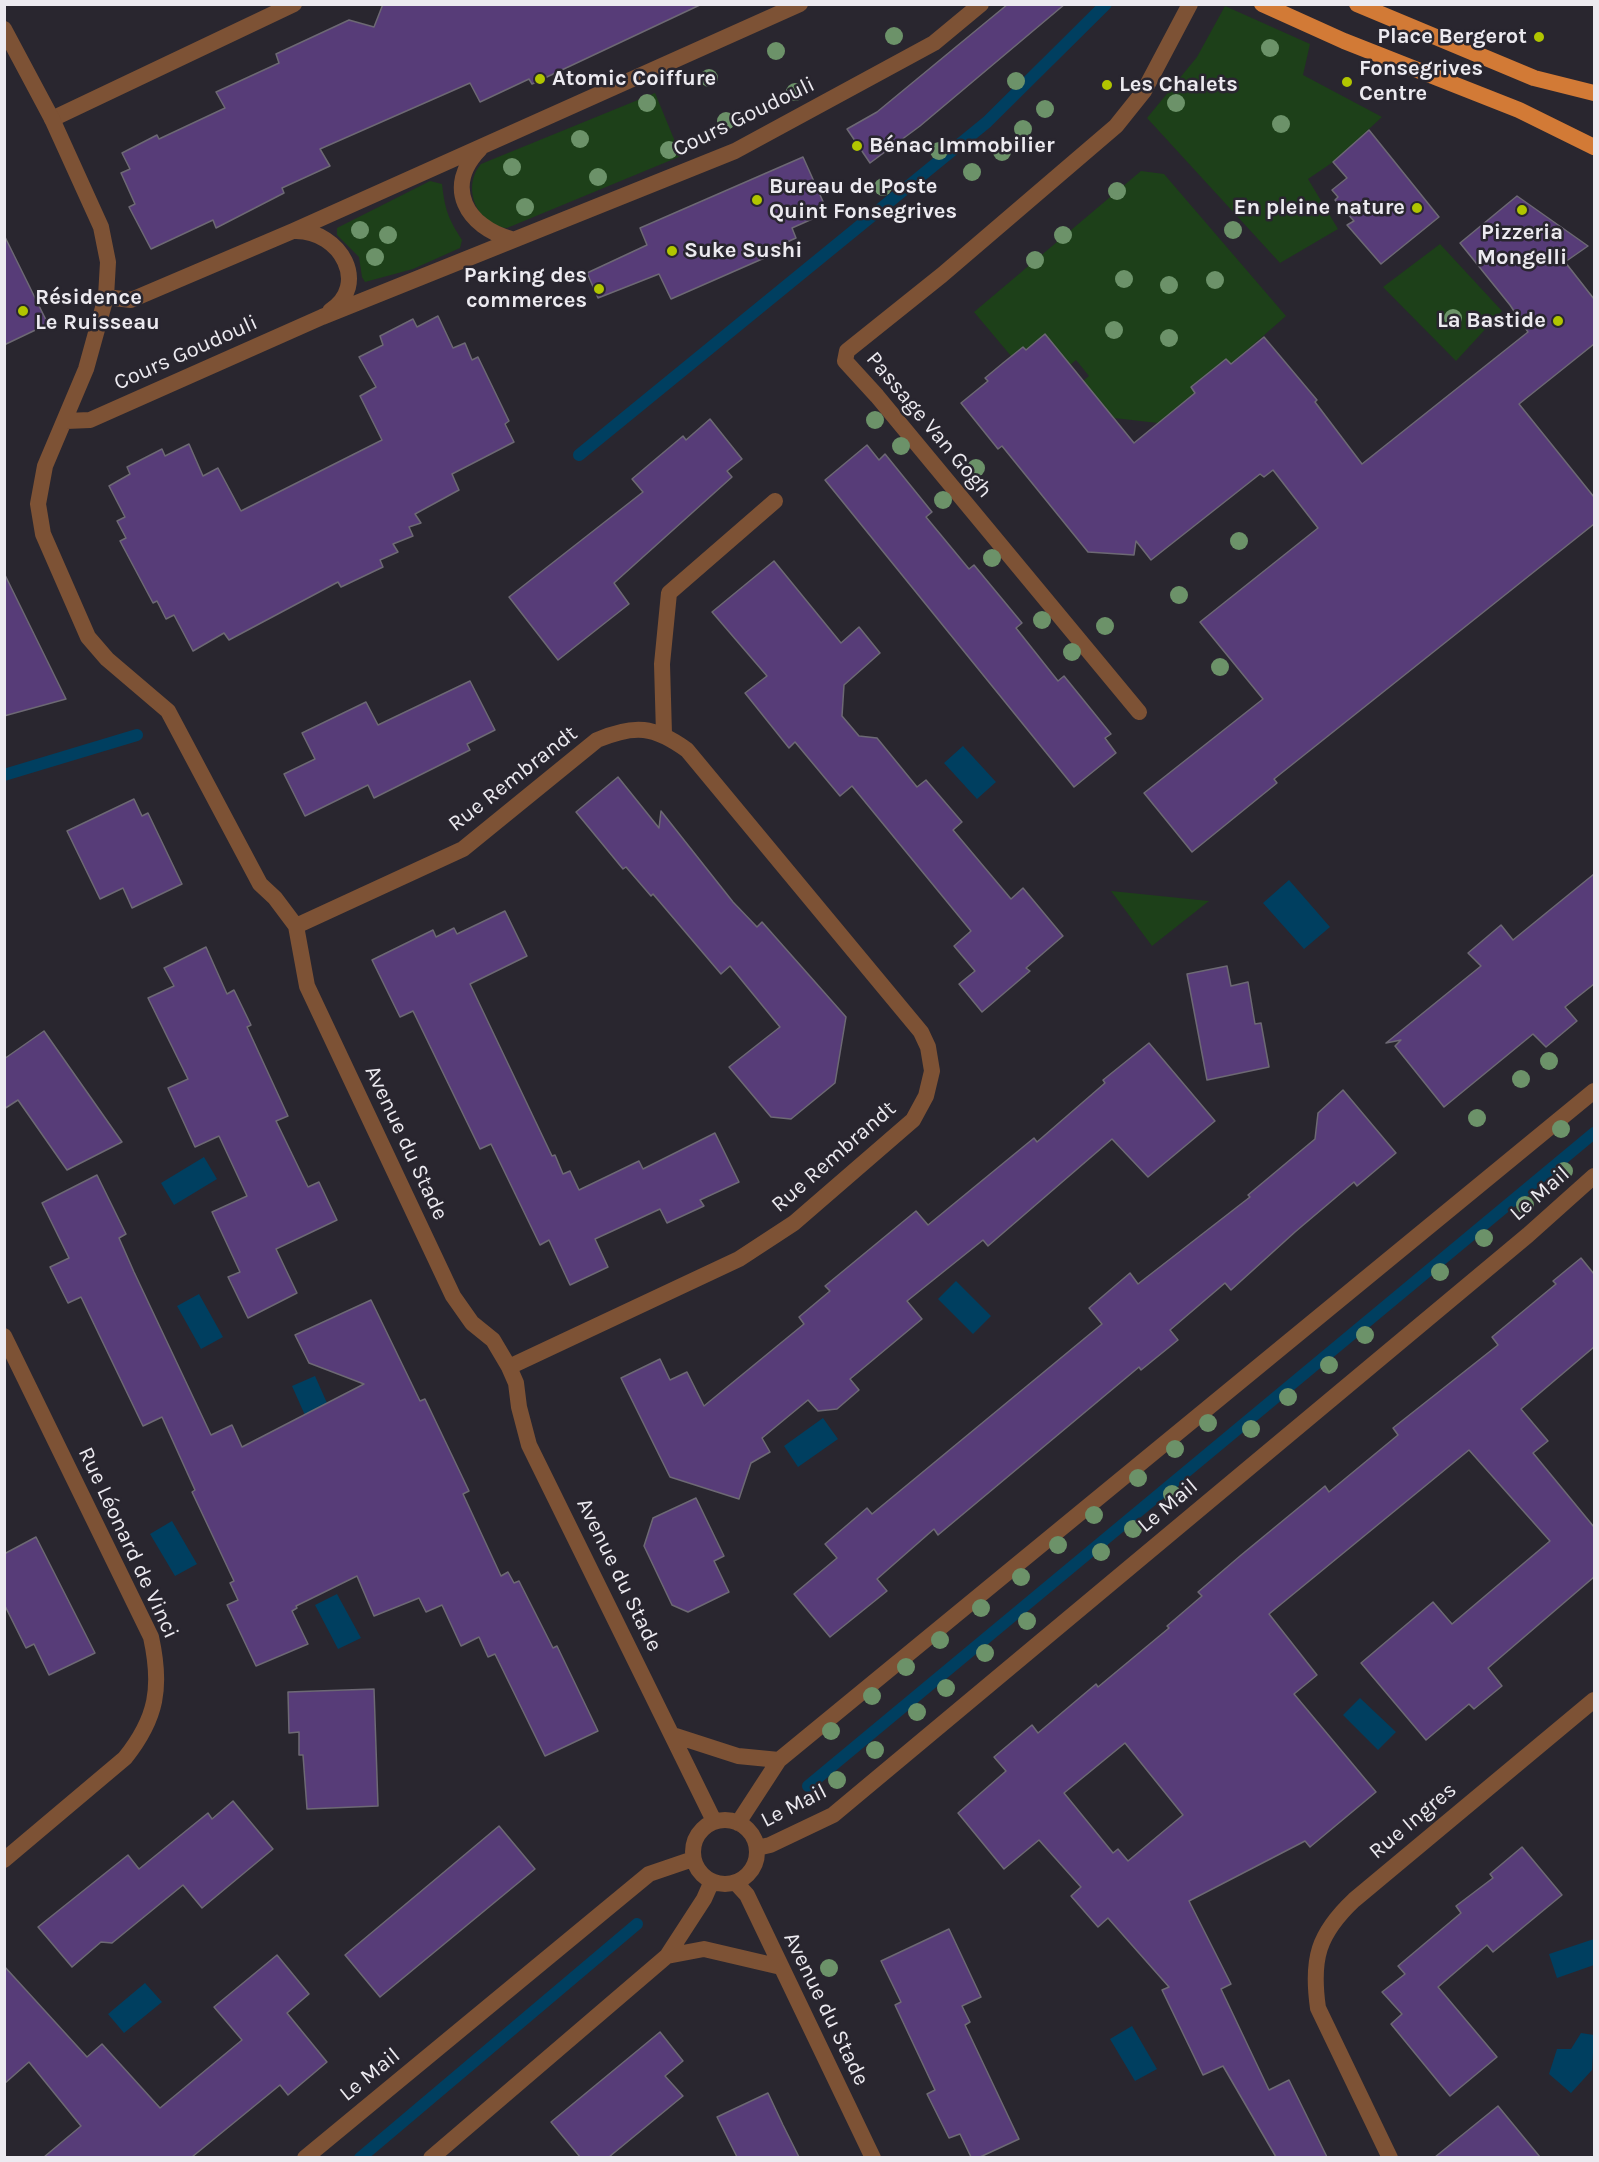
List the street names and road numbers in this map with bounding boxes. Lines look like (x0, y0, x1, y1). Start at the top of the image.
street label: Cours Goudouli (669, 71, 819, 163)
street label: Cours Goudouli (110, 310, 262, 396)
street label: Passage Van Gogh (860, 347, 998, 503)
street label: Rue Rembrandt (443, 720, 583, 838)
street label: Avenue du Stade (359, 1062, 453, 1224)
street label: Rue Rembrandt (766, 1096, 902, 1218)
street label: Le Mail (1505, 1161, 1575, 1227)
street label: Rue Léonard de Vinci (72, 1443, 184, 1643)
street label: Le Mail (1133, 1473, 1203, 1539)
street label: Avenue du Stade (570, 1494, 668, 1656)
street label: Rue Ingres (1364, 1777, 1462, 1865)
street label: Le Mail (757, 1778, 831, 1834)
street label: Avenue du Stade (777, 1928, 875, 2090)
street label: Le Mail (334, 2043, 406, 2107)

